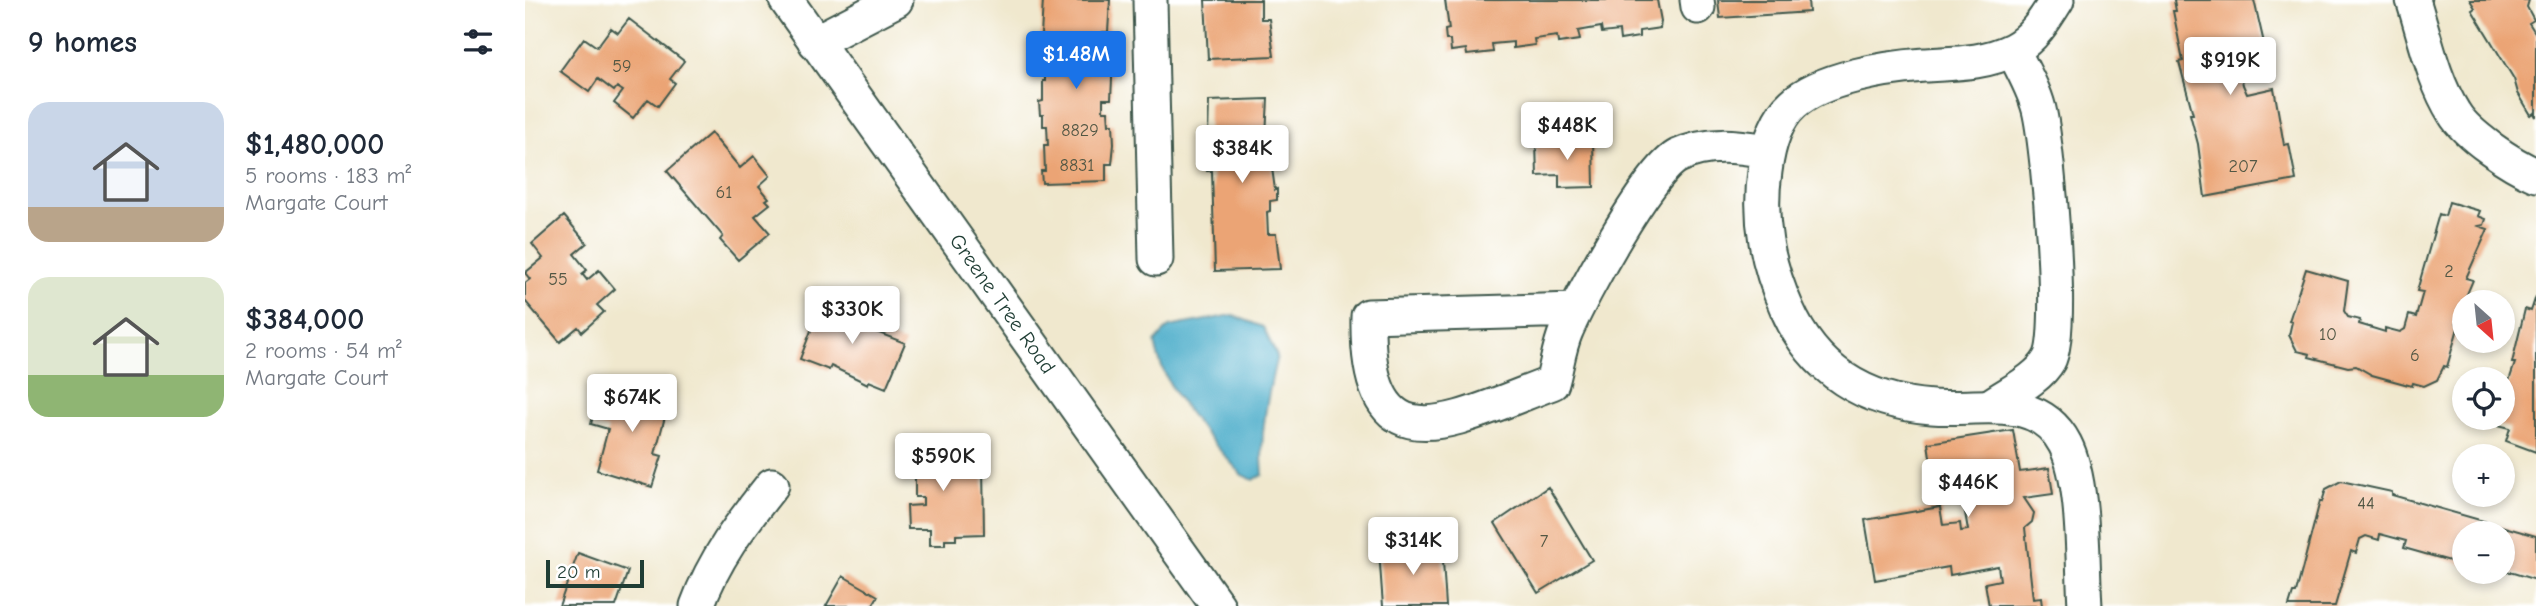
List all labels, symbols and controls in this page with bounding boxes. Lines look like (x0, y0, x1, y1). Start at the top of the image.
icon: filters (459, 23, 497, 61)
text: 9 homes (28, 25, 137, 60)
pin: $1.48M (1019, 32, 1133, 91)
pin: $919K (2181, 38, 2279, 97)
text: $1.48M (1042, 40, 1110, 67)
text: $919K (2200, 46, 2260, 73)
house number: 59 (612, 56, 632, 77)
pin: $448K (1518, 102, 1616, 162)
text: $448K (1537, 111, 1597, 138)
house number: 8829 (1061, 120, 1099, 141)
pin: $384K (1193, 125, 1291, 185)
text: $1,480,000 (245, 127, 384, 162)
icon: home (84, 130, 168, 214)
text: $384K (1212, 134, 1272, 161)
house number: 8831 (1060, 155, 1094, 176)
house number: 207 (2229, 156, 2258, 177)
text: 5 rooms · 183 m² (245, 162, 411, 189)
house number: 61 (716, 182, 732, 203)
text: Margate Court (245, 189, 388, 216)
street label: Greene Tree Road (945, 229, 1060, 378)
house number: 2 (2444, 261, 2454, 282)
house number: 55 (548, 269, 568, 290)
pin: $330K (803, 286, 901, 346)
north arrow (2452, 290, 2515, 354)
map controls (2452, 290, 2515, 584)
text: $330K (821, 295, 883, 322)
text: $384,000 (245, 302, 365, 337)
icon: home (84, 305, 168, 389)
house number: 10 (2319, 324, 2337, 345)
text: 2 rooms · 54 m² (245, 337, 402, 364)
house number: 6 (2410, 345, 2420, 366)
text: Margate Court (245, 364, 388, 391)
button: locate (2452, 367, 2515, 430)
pin: $674K (583, 374, 681, 434)
text: $674K (603, 383, 661, 410)
pin: $590K (894, 434, 992, 493)
text: $590K (911, 442, 975, 469)
button: + (2452, 444, 2515, 507)
pin: $446K (1919, 460, 2017, 519)
text: $446K (1938, 468, 1998, 495)
house number: 44 (2357, 493, 2375, 514)
pin: $314K (1364, 518, 1462, 577)
button: − (2452, 521, 2515, 584)
text: $314K (1384, 526, 1442, 553)
house number: 7 (1540, 531, 1549, 552)
scale bar (546, 557, 644, 589)
text: 20 m (557, 561, 601, 583)

